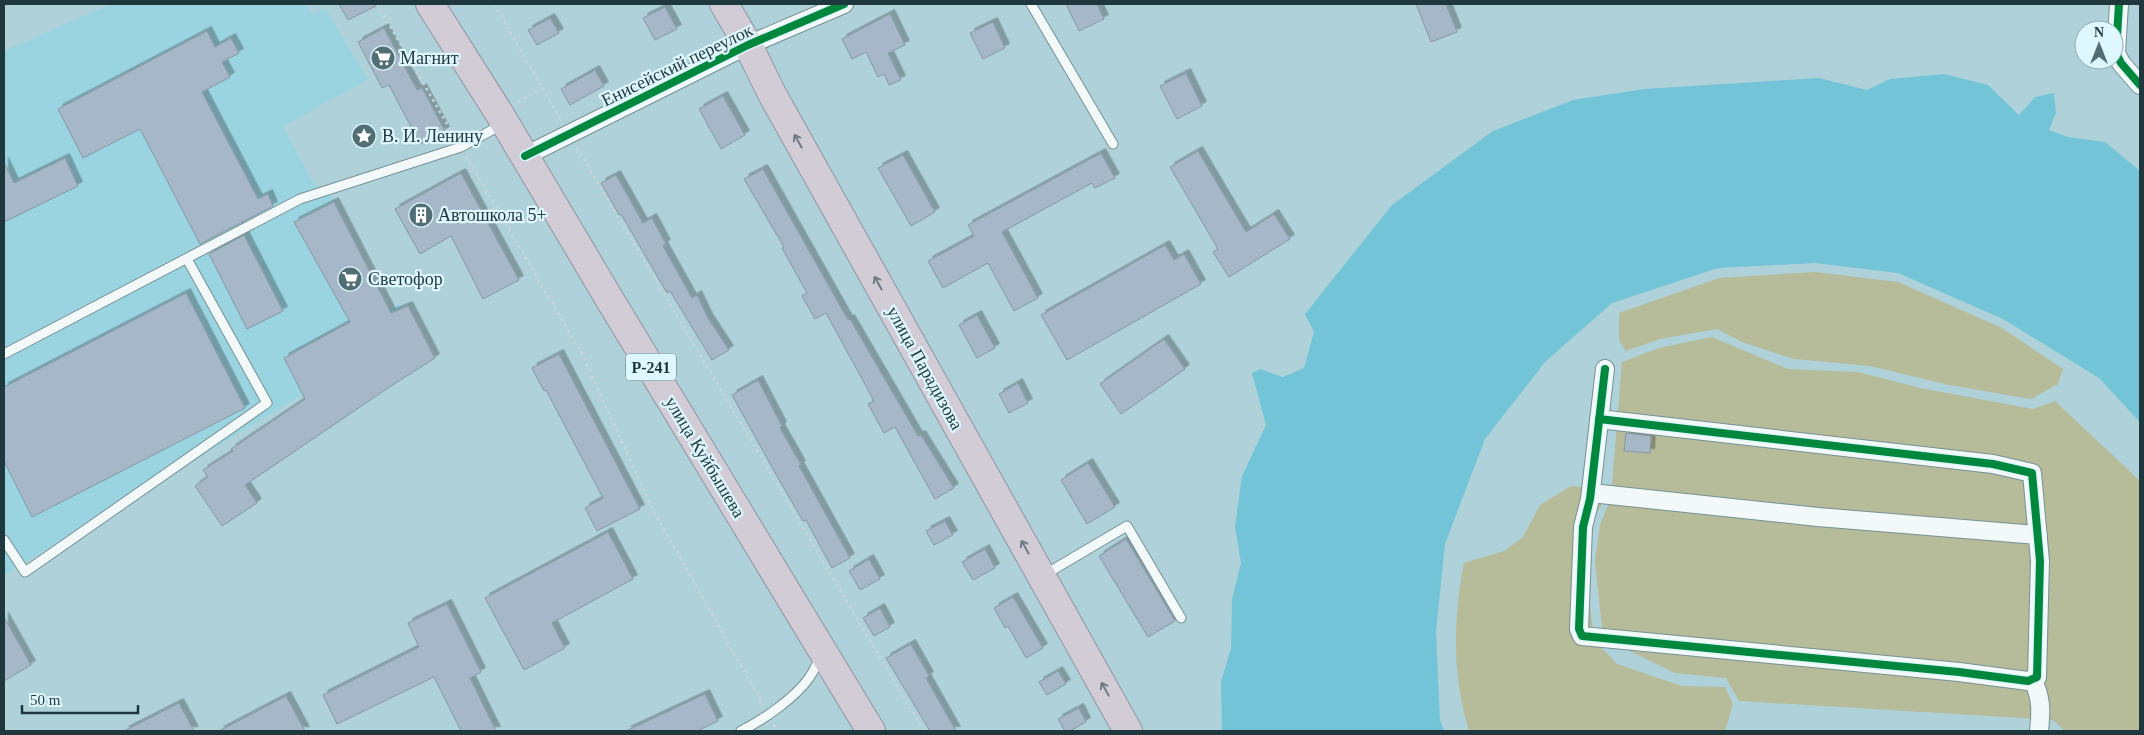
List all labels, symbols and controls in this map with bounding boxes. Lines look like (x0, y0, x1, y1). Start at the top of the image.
street label: Енисейский переулок (598, 20, 756, 110)
north arrow (2074, 20, 2124, 70)
text: N (2094, 25, 2104, 40)
supermarket icon: Магнит (370, 45, 396, 71)
place label: Магнит (400, 48, 459, 68)
place icon: В. И. Ленину (351, 123, 377, 149)
place label: В. И. Ленину (382, 126, 483, 146)
one-way arrow (793, 134, 803, 149)
building icon: Автошкола 5+ (408, 202, 434, 228)
place label: Автошкола 5+ (438, 205, 547, 225)
supermarket icon: Светофор (337, 266, 363, 292)
place label: Светофор (368, 269, 443, 289)
one-way arrow (872, 276, 882, 291)
street label: улица Парадизова (883, 303, 967, 433)
road number: Р-241 (626, 354, 676, 381)
street label: улица Куйбышева (661, 393, 749, 521)
one-way arrow (1020, 540, 1029, 555)
scale bar (22, 682, 139, 714)
one-way arrow (1099, 682, 1109, 696)
text: 50 m (30, 692, 61, 708)

